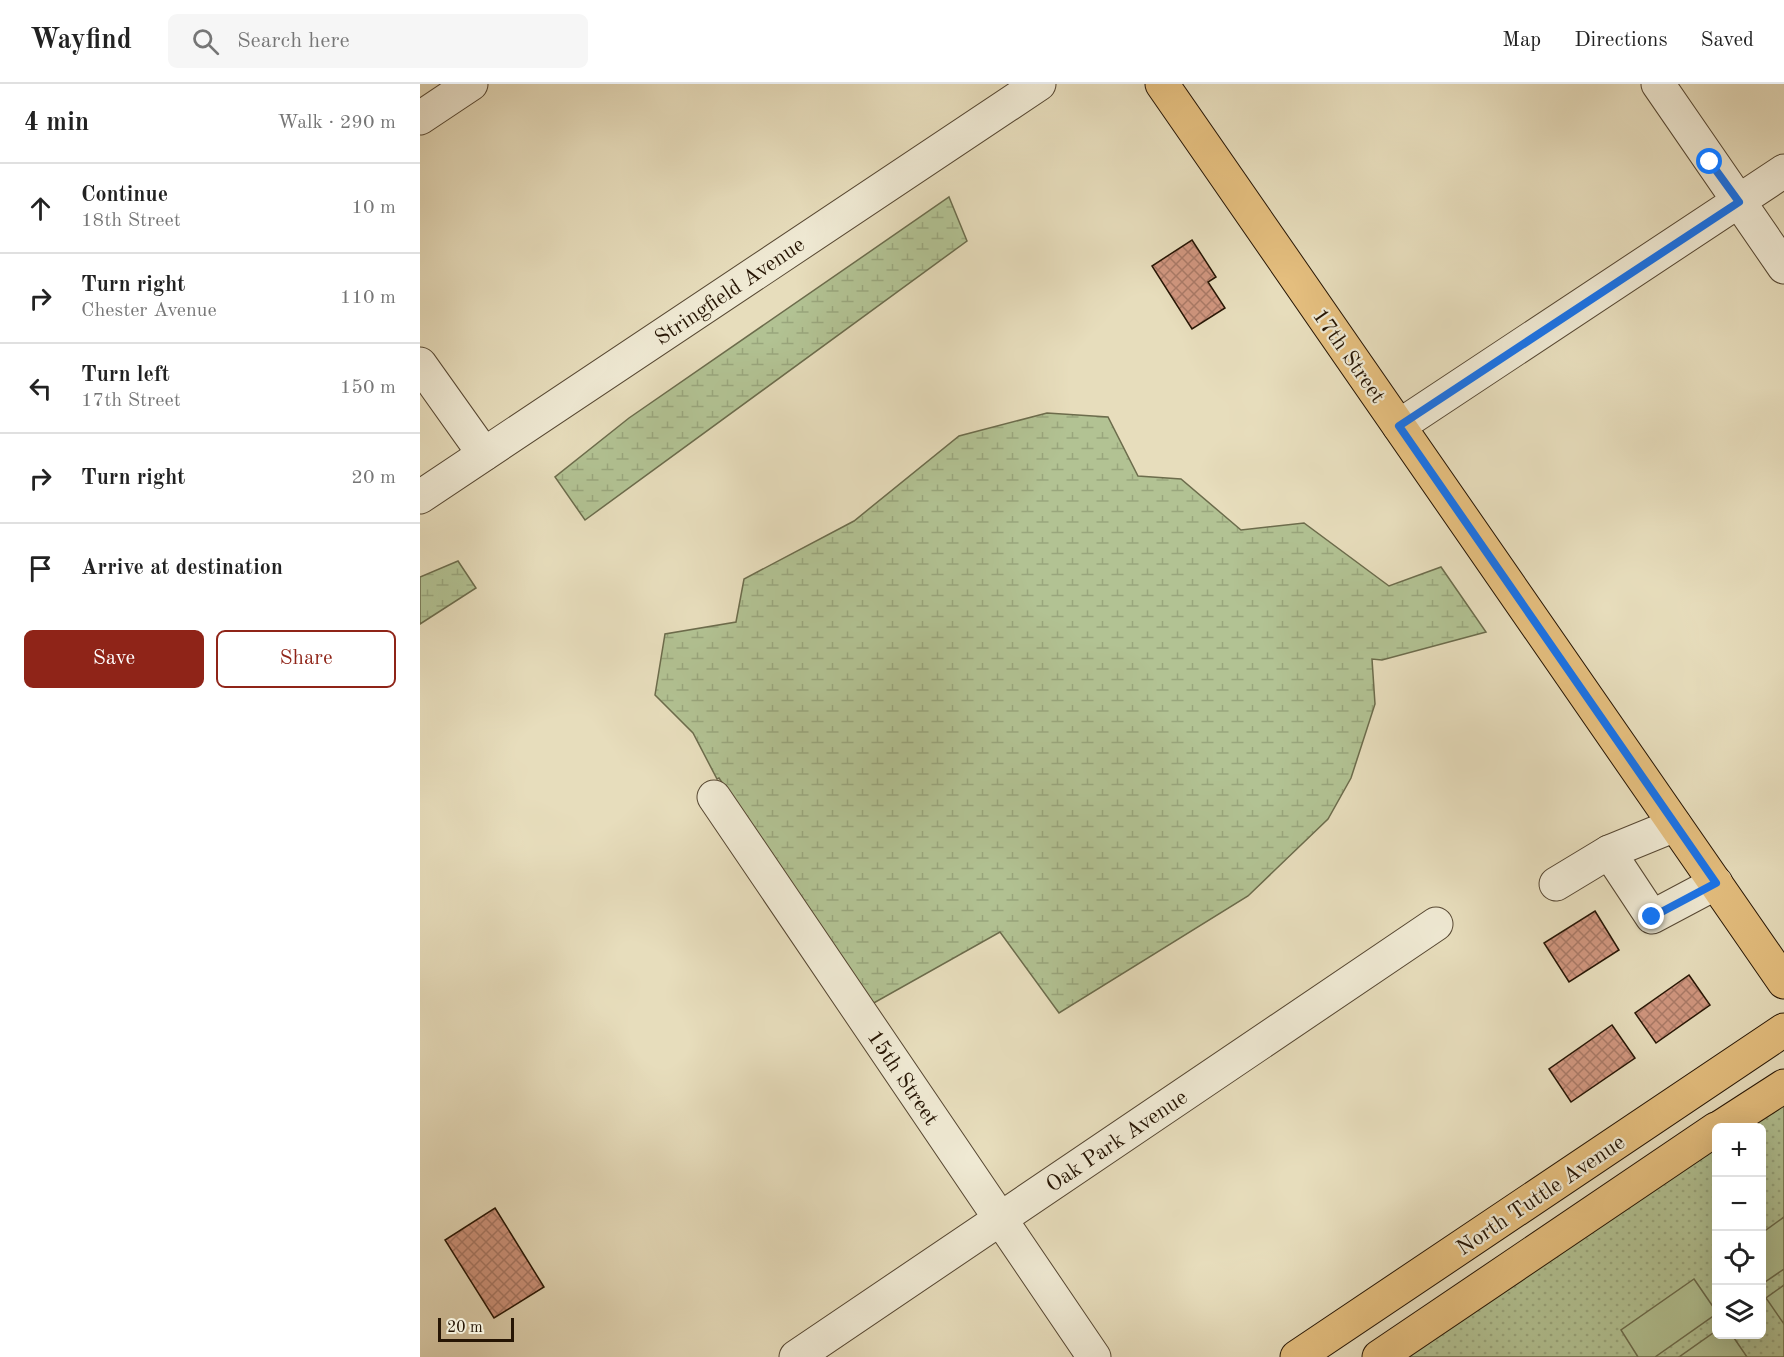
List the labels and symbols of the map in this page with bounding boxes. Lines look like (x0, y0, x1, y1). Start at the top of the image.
route start (1696, 148, 1722, 174)
street label: Stringfield Avenue (651, 234, 809, 350)
street label: 17th Street (1308, 305, 1389, 407)
route end (1638, 903, 1664, 929)
street label: 15th Street (863, 1027, 942, 1130)
street label: Oak Park Avenue (1042, 1086, 1192, 1197)
street label: North Tuttle Avenue (1453, 1131, 1629, 1260)
scale bar (438, 1315, 514, 1342)

